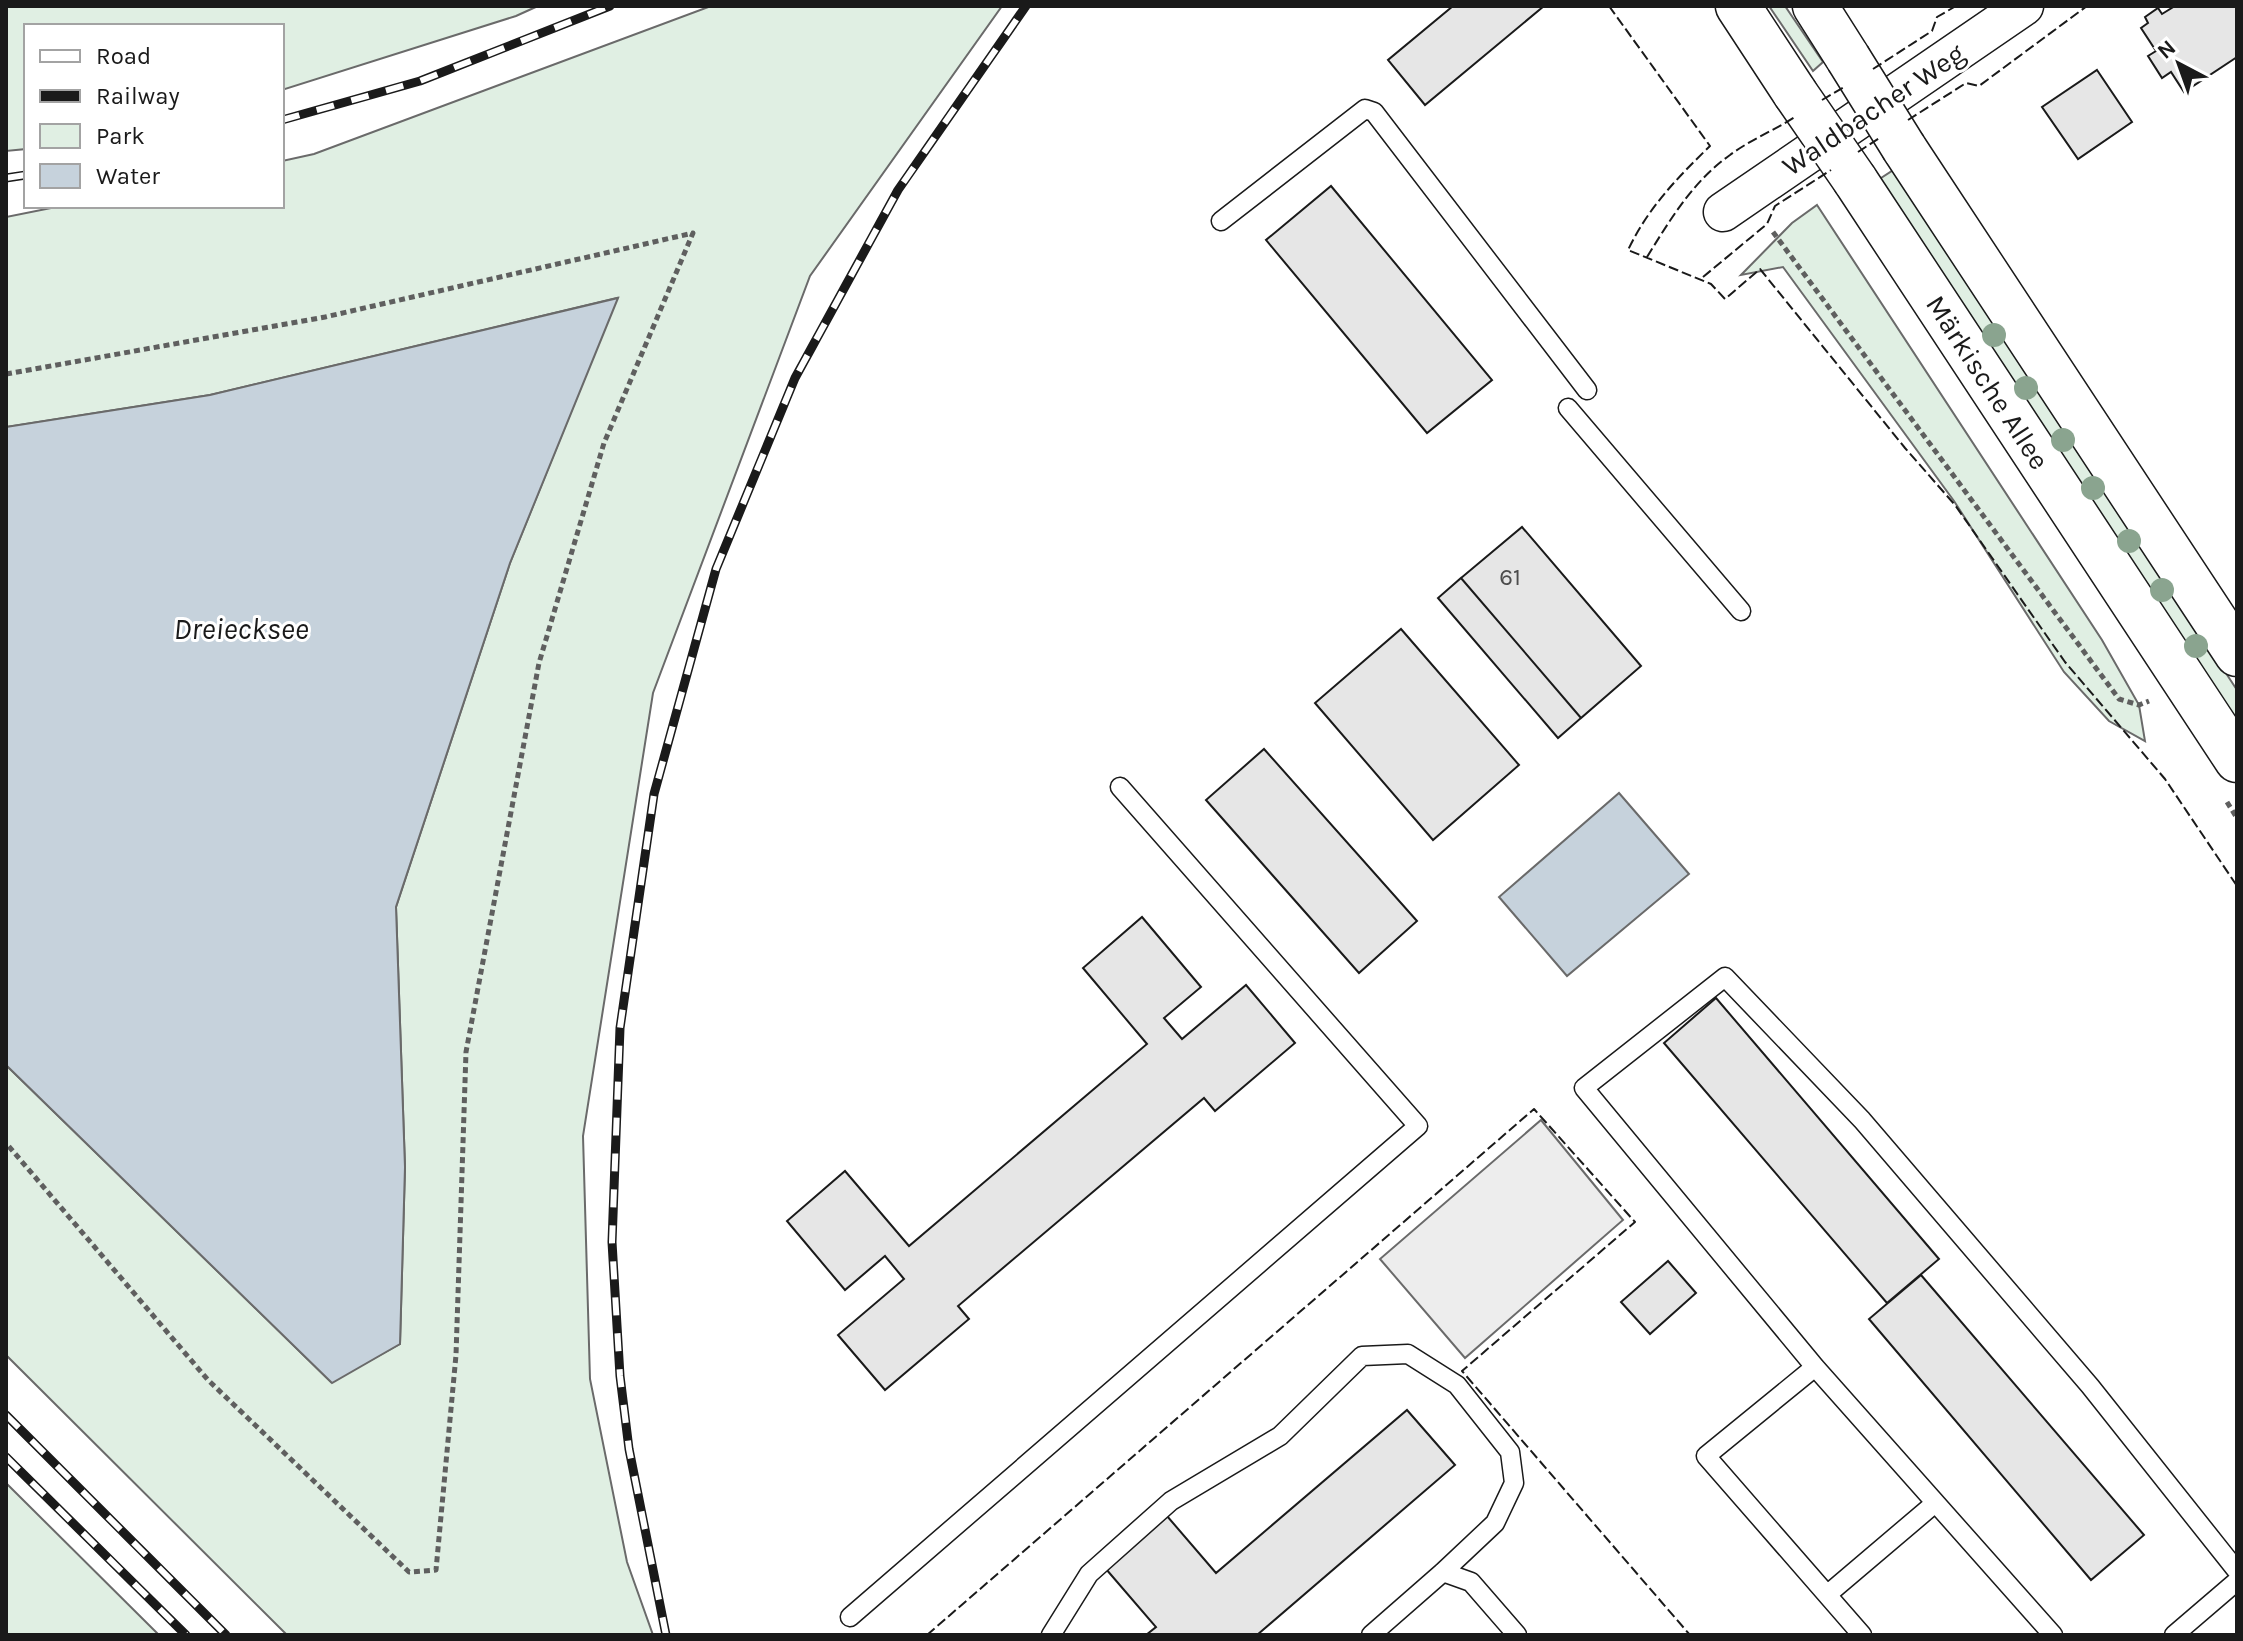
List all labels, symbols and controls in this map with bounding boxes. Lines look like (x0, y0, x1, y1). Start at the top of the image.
legend (24, 24, 284, 208)
north arrow (2139, 24, 2219, 104)
text: N (2152, 35, 2181, 65)
street label: Waldbacher Weg (1776, 36, 1971, 183)
text: Road (96, 42, 151, 70)
text: Railway (96, 82, 180, 110)
text: Park (96, 122, 145, 150)
text: Water (96, 162, 160, 190)
street label: Märkische Allee (1919, 289, 2056, 476)
house number: 61 (1499, 563, 1521, 591)
water label: Dreiecksee (173, 611, 309, 647)

